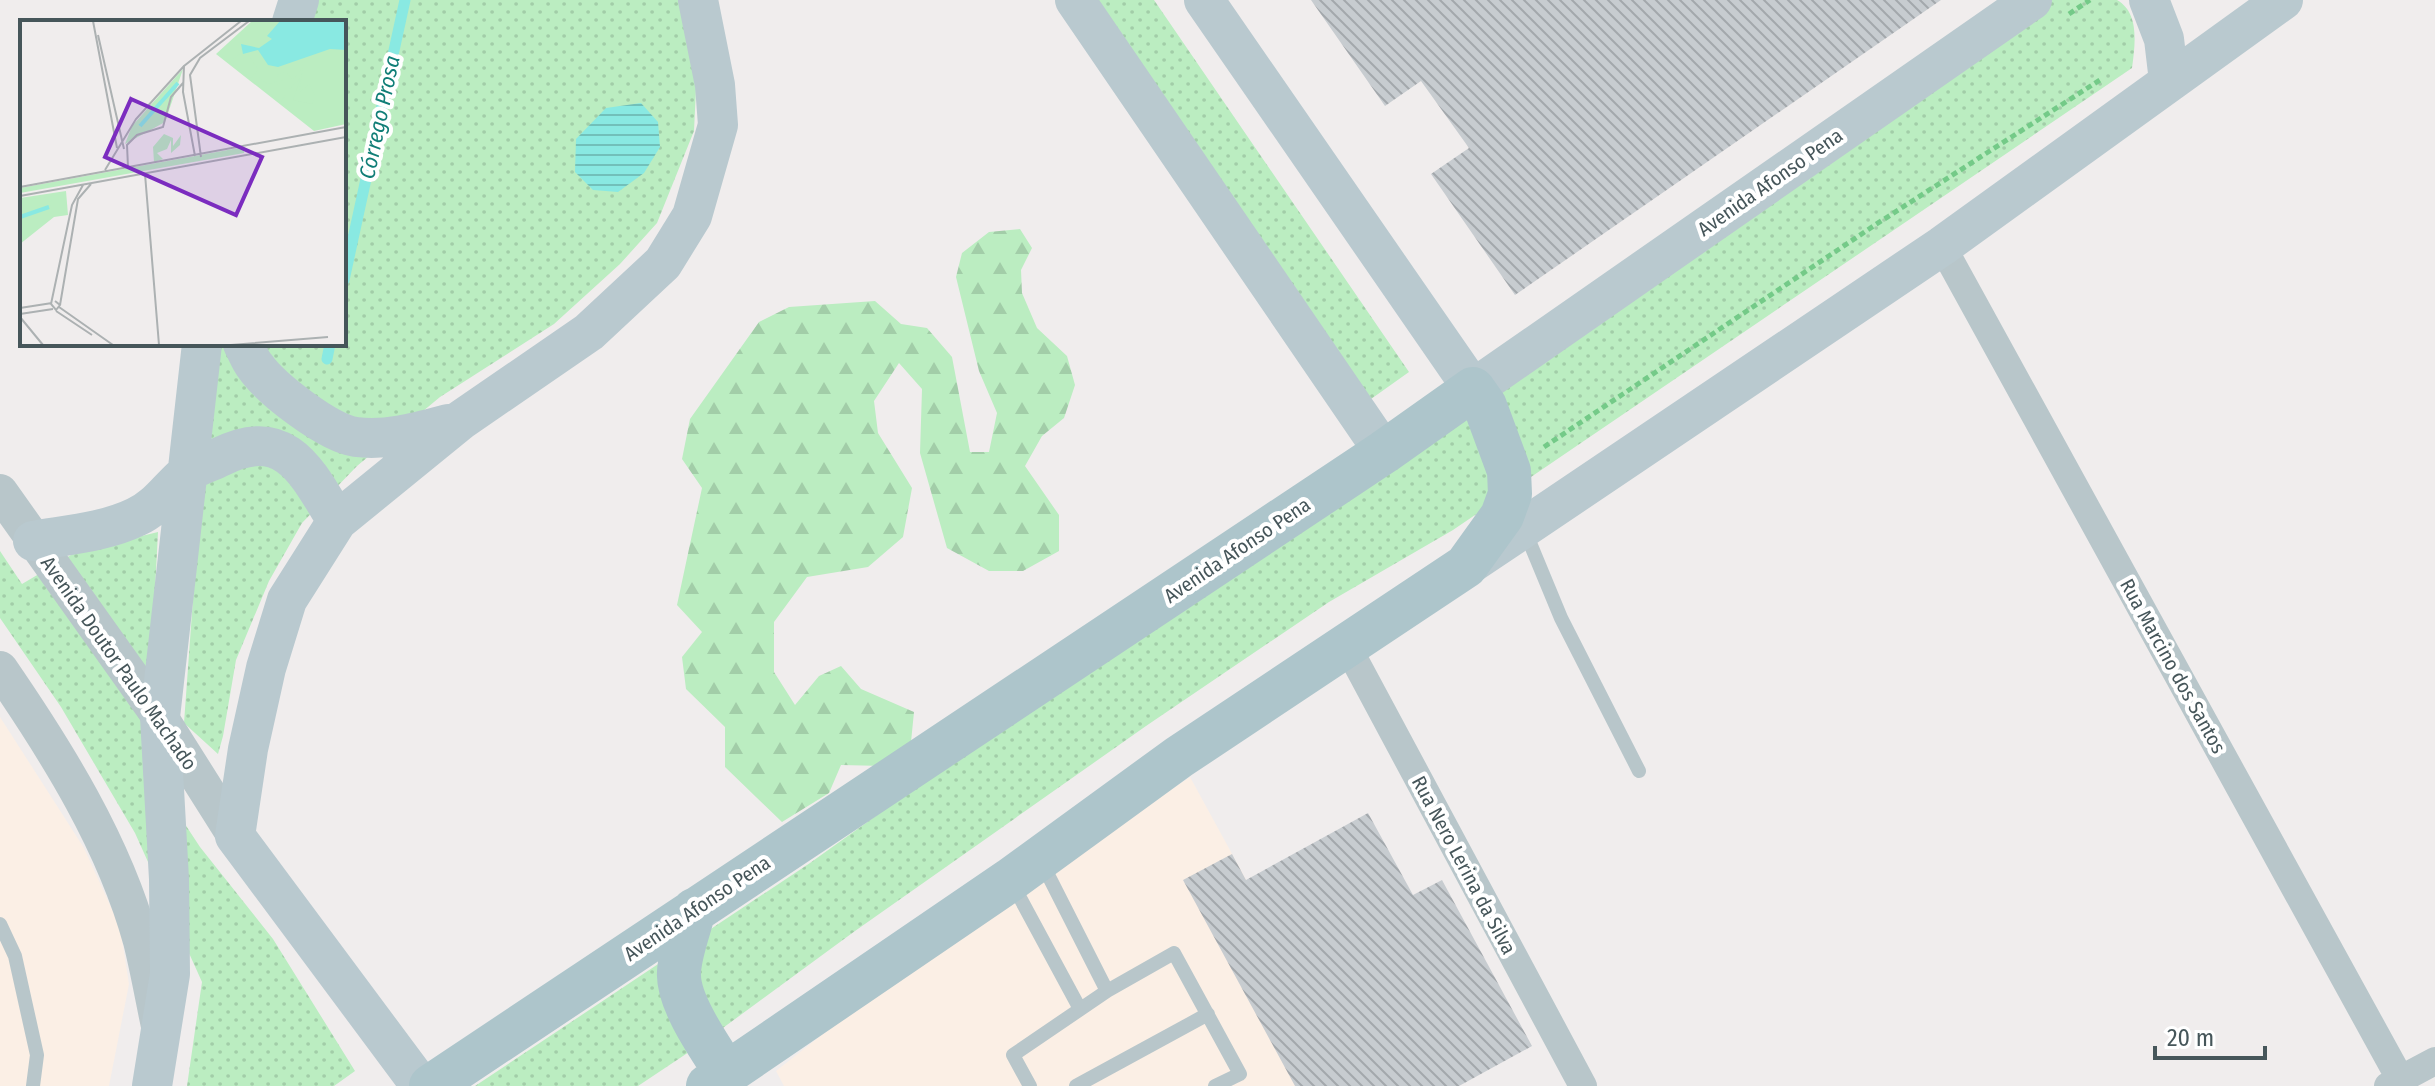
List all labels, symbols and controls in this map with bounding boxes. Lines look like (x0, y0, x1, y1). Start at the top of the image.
inset map (20, 20, 346, 346)
water label: Córrego Prosa (353, 53, 406, 181)
street label: Avenida Afonso Pena (1693, 123, 1847, 241)
street label: Avenida Afonso Pena (1159, 492, 1315, 608)
street label: Avenida Doutor Paulo Machado (36, 552, 202, 774)
street label: Rua Marcino dos Santos (2115, 575, 2231, 757)
street label: Rua Nero Lerina da Silva (1407, 772, 1521, 958)
street label: Avenida Afonso Pena (619, 850, 775, 966)
scale bar (2155, 1010, 2265, 1060)
text: 20 m (2167, 1024, 2214, 1052)

